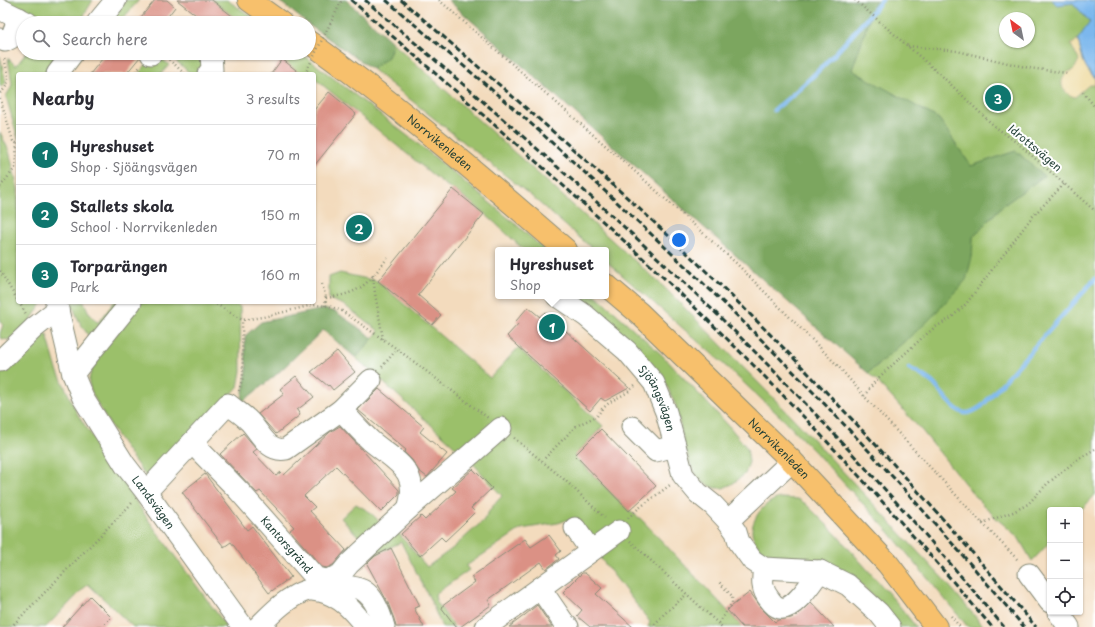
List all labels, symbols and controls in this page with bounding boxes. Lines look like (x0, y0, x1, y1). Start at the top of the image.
north arrow (999, 12, 1035, 48)
search box (16, 16, 316, 60)
icon: search (30, 27, 52, 49)
text: Search here (62, 27, 148, 50)
pin: 3 (985, 83, 1011, 113)
text: Nearby (32, 85, 94, 111)
text: 3 results (246, 89, 300, 108)
street label: Norrvikenleden (403, 110, 477, 175)
street label: Idrottsvägen (1005, 120, 1066, 175)
text: Hyreshuset (70, 134, 154, 157)
text: 1 (42, 145, 48, 164)
text: 70 m (267, 145, 300, 164)
text: Shop · Sjöängsvägen (70, 157, 198, 176)
text: Stallets skola (70, 194, 174, 217)
text: 2 (40, 205, 50, 224)
text: 150 m (261, 205, 300, 224)
pin: 2 (346, 213, 372, 243)
text: School · Norrvikenleden (70, 217, 217, 236)
your location (669, 230, 689, 250)
popup (495, 247, 609, 299)
text: Hyreshuset (510, 252, 594, 275)
text: Torparängen (70, 254, 168, 277)
text: 3 (41, 265, 49, 284)
text: 160 m (261, 265, 300, 284)
text: Shop (510, 275, 541, 294)
text: Park (70, 277, 99, 296)
pin: 1 (539, 312, 565, 342)
street label: Sjöängsvägen (634, 361, 680, 433)
street label: Norrvikenleden (744, 414, 814, 483)
street label: Landsvägen (128, 472, 179, 533)
map controls (1047, 507, 1083, 615)
button: + (1047, 507, 1083, 543)
street label: Kantorsgränd (257, 512, 317, 577)
button: − (1047, 543, 1083, 579)
button: locate (1047, 579, 1083, 615)

